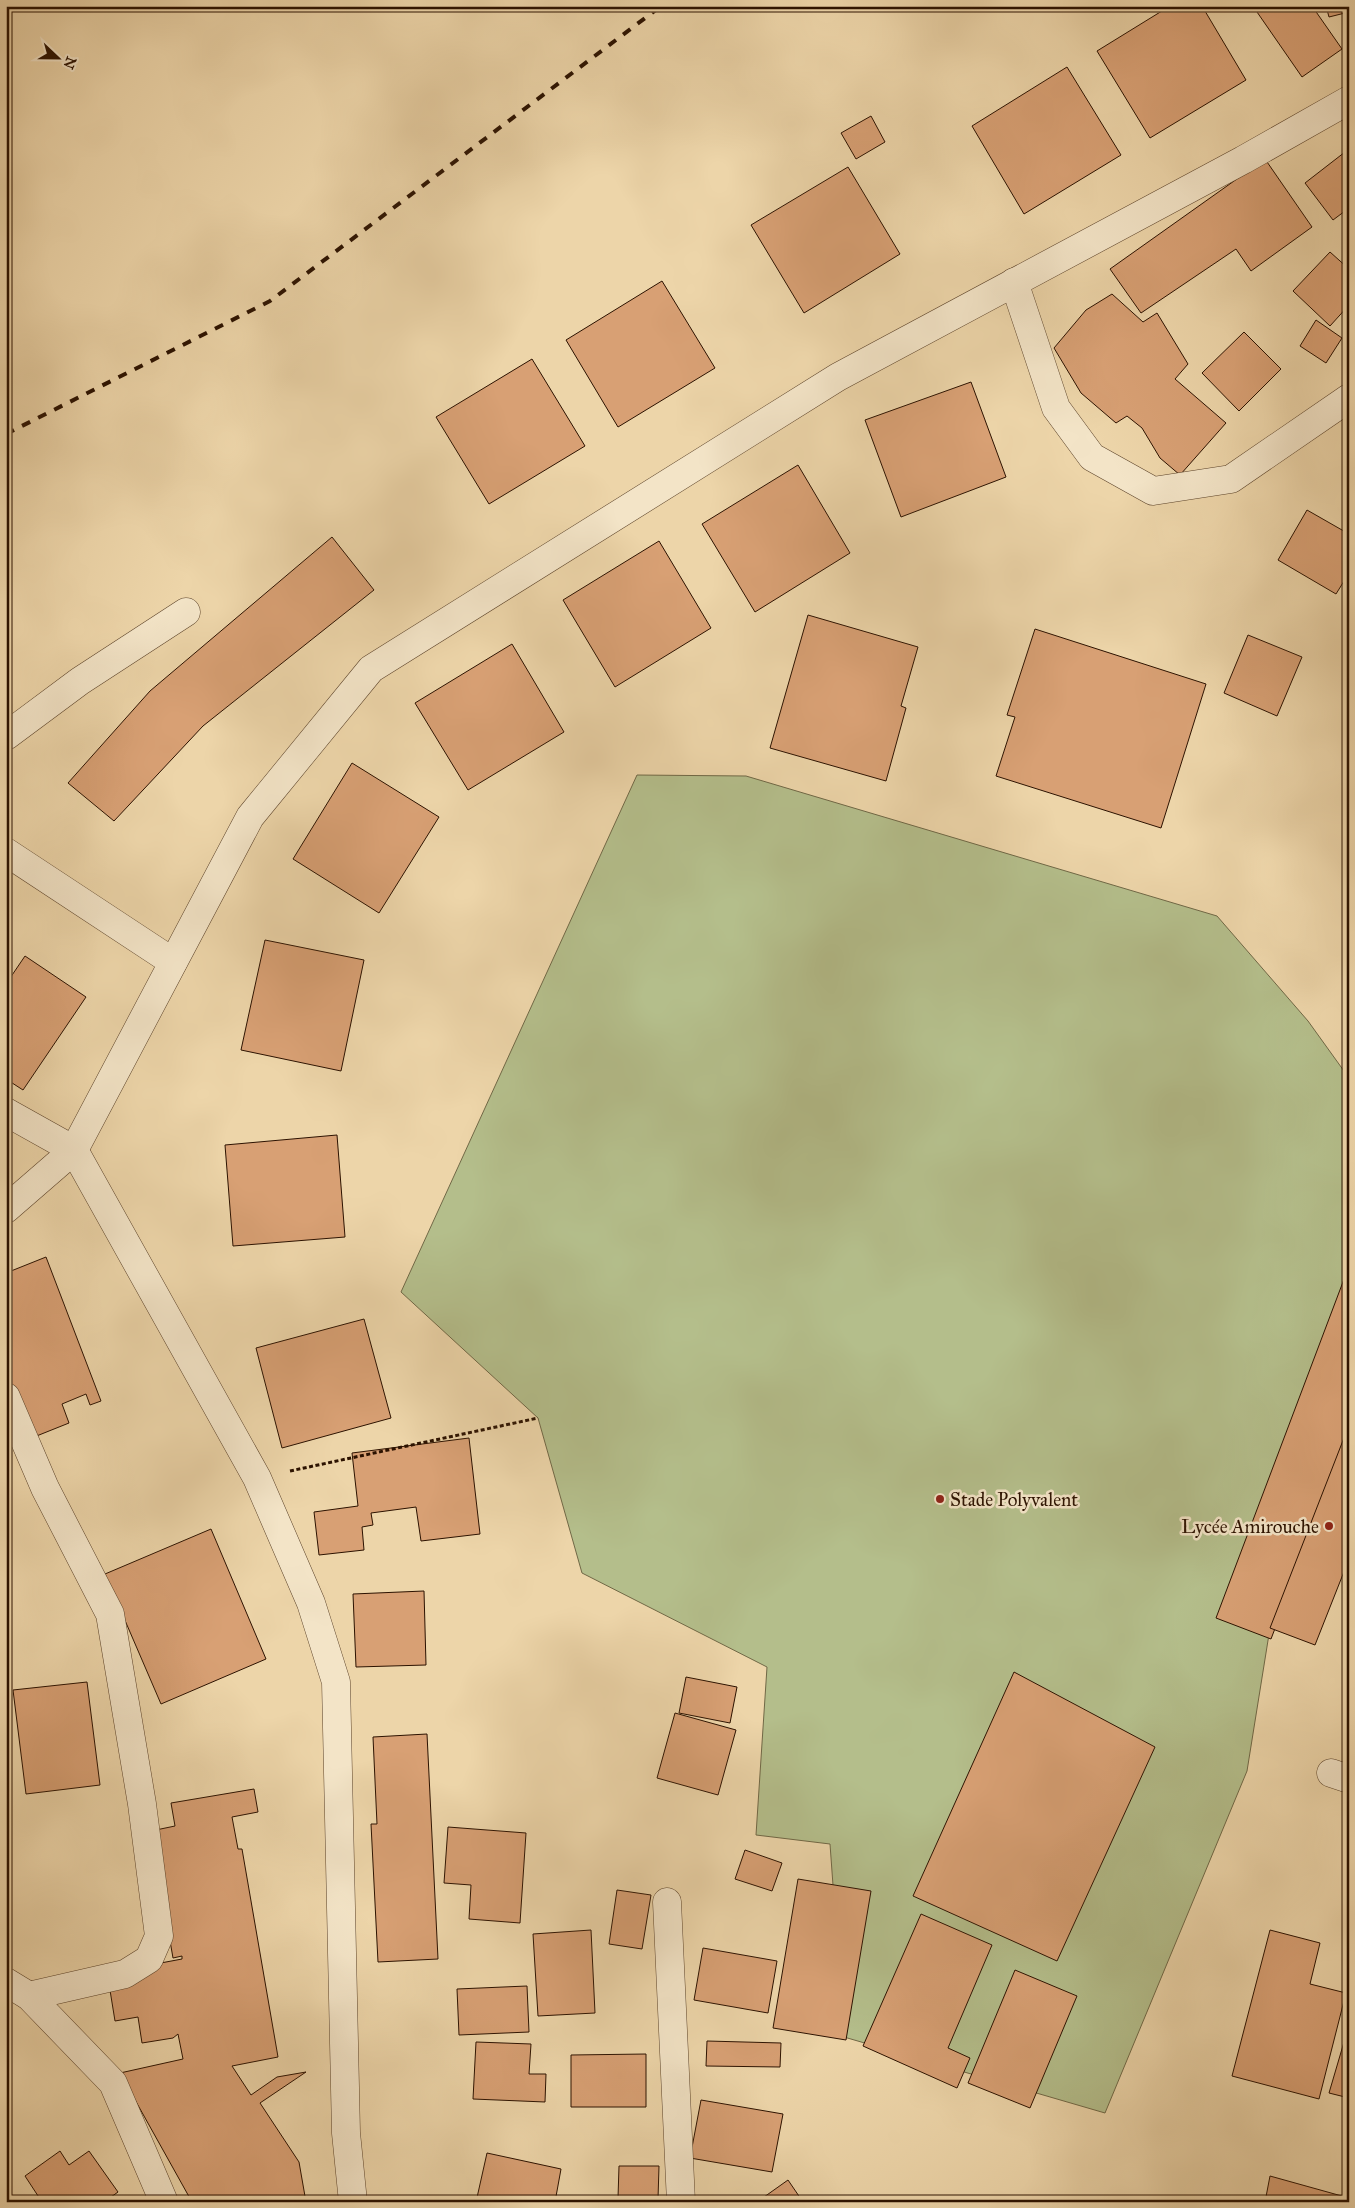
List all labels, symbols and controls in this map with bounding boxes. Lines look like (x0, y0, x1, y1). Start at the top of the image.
north arrow (32, 32, 82, 82)
text: N (59, 54, 80, 71)
place label: Stade Polyvalent (950, 1488, 1078, 1511)
marker: Stade Polyvalent (934, 1493, 946, 1505)
place label: Lycée Amirouche (1181, 1515, 1319, 1538)
marker: Lycée Amirouche (1323, 1520, 1335, 1532)

